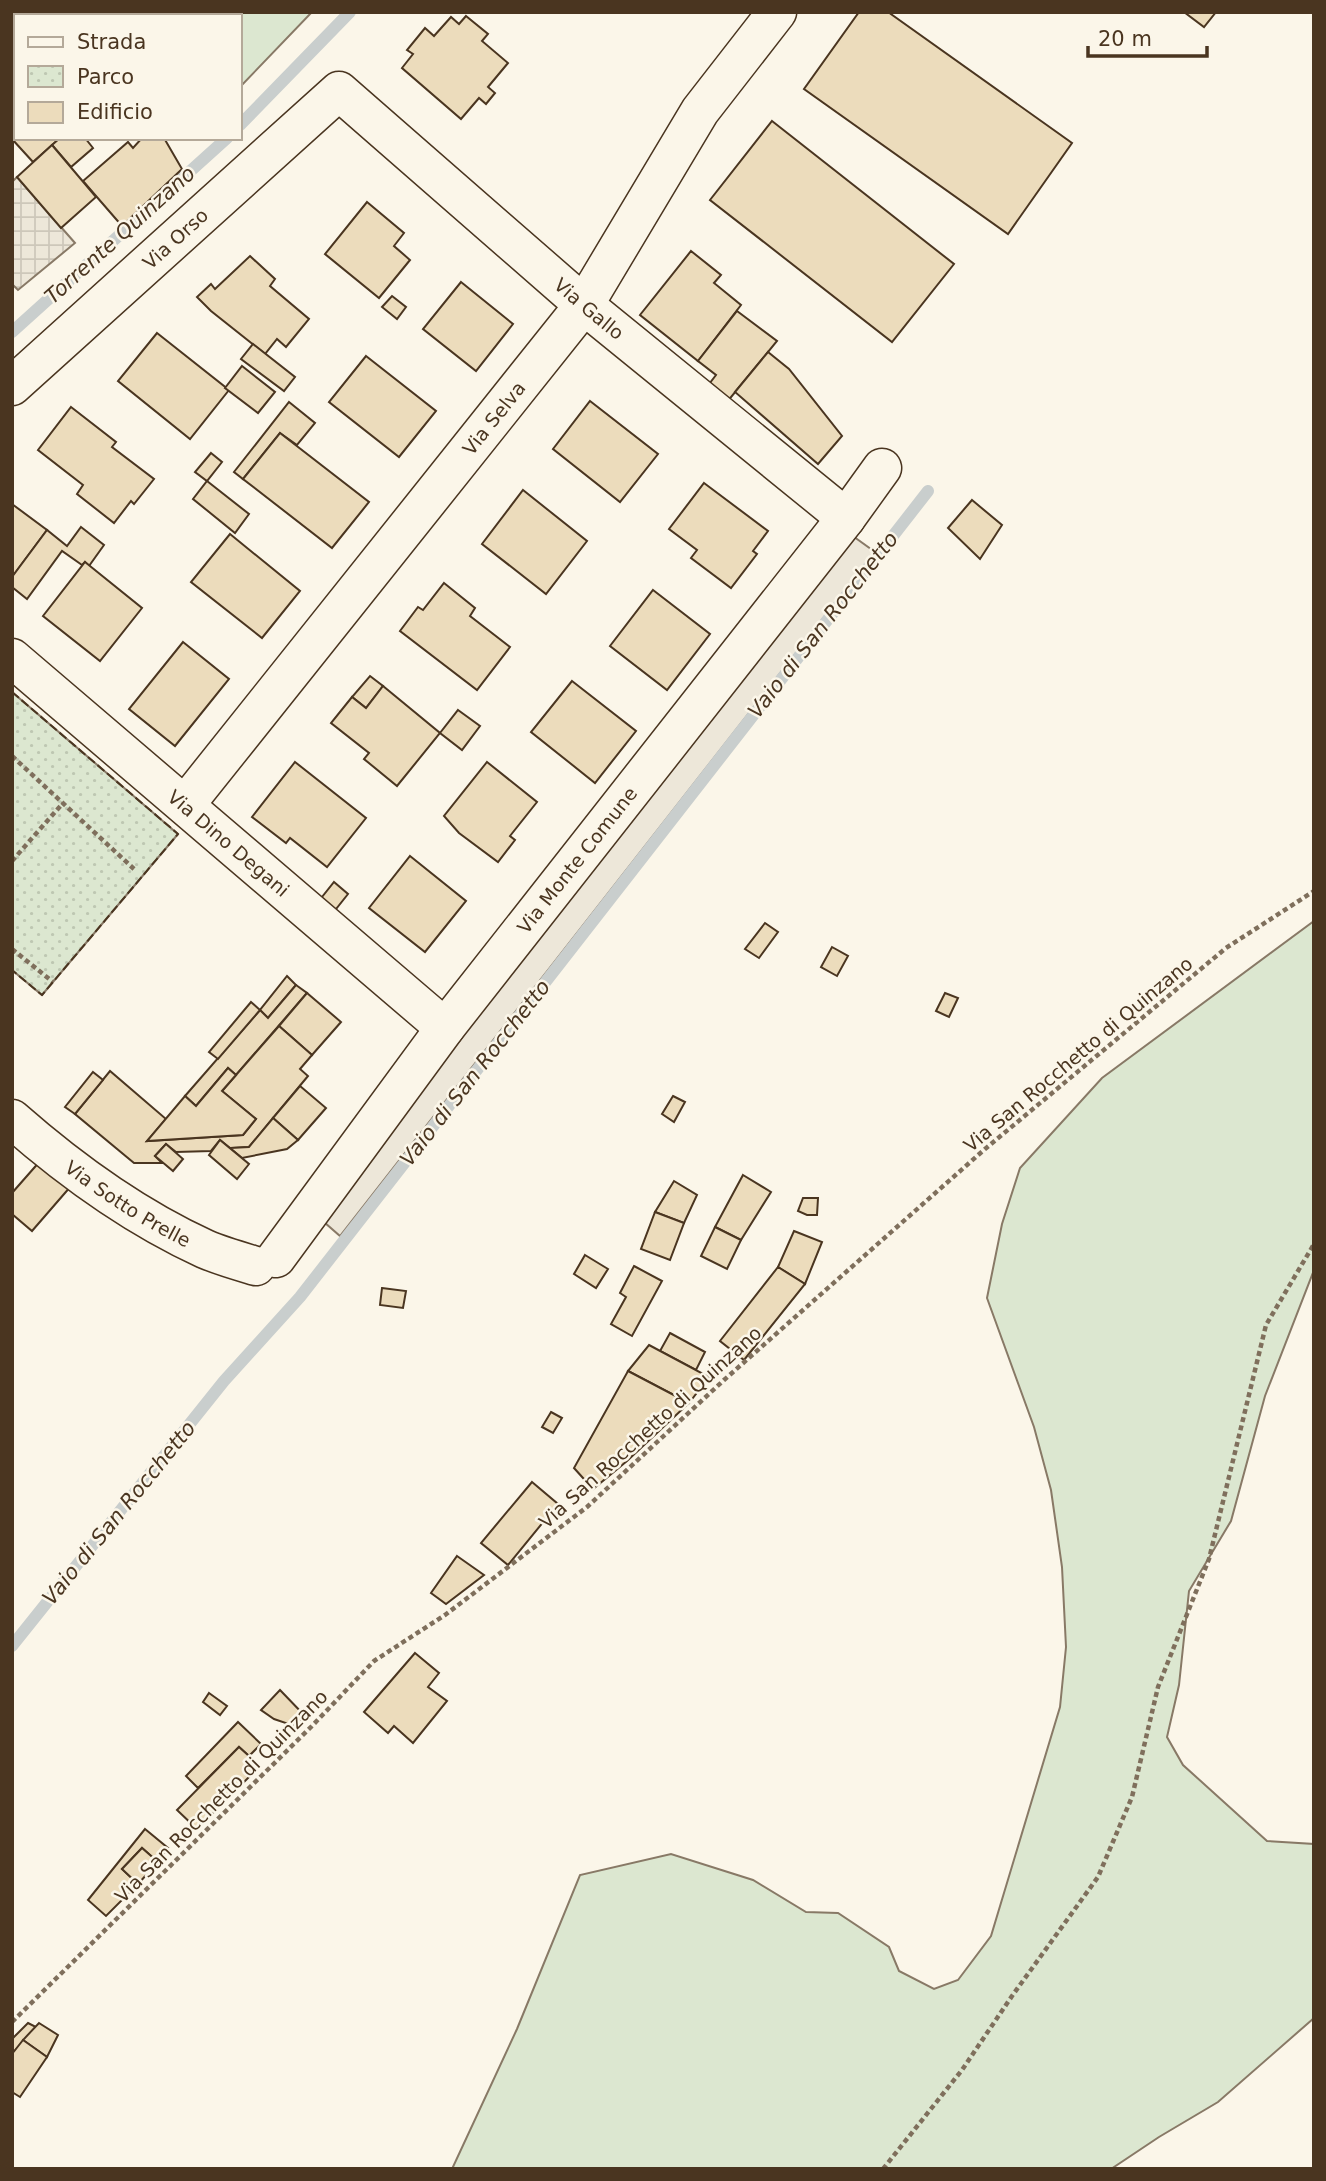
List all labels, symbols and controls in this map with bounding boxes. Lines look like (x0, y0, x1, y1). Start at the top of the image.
legend (14, 14, 242, 140)
scale bar (1088, 14, 1207, 58)
text: 20 m (1098, 27, 1152, 51)
text: Strada (77, 30, 146, 54)
text: Parco (77, 65, 134, 89)
text: Edificio (77, 100, 153, 124)
water label: Torrente Quinzano (40, 161, 200, 309)
street label: Via Orso (138, 204, 212, 274)
street label: Via Gallo (550, 273, 628, 344)
street label: Via Selva (458, 377, 530, 459)
water label: Vaio di San Rocchetto (743, 527, 903, 723)
street label: Via Monte Comune (513, 783, 641, 938)
street label: Via Dino Degani (164, 785, 294, 901)
street label: Via San Rocchetto di Quinzano (959, 952, 1197, 1156)
water label: Vaio di San Rocchetto (395, 975, 555, 1171)
street label: Via Sotto Prelle (61, 1156, 194, 1251)
street label: Via San Rocchetto di Quinzano (534, 1321, 766, 1533)
water label: Vaio di San Rocchetto (38, 1416, 200, 1610)
street label: Via San Rocchetto di Quinzano (110, 1685, 332, 1907)

